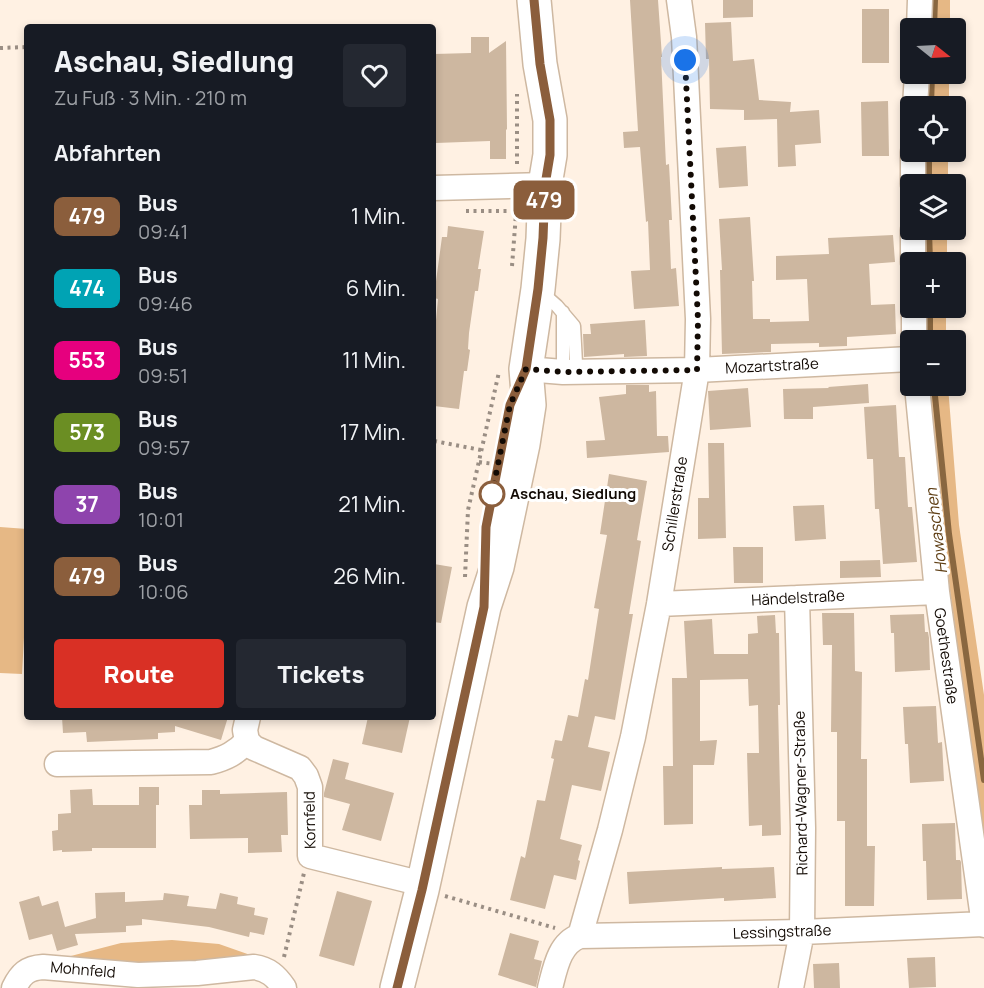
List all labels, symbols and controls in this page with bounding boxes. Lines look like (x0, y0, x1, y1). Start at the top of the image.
north arrow (900, 18, 966, 84)
map controls (900, 18, 966, 396)
text: Aschau, Siedlung (54, 42, 294, 80)
button: heart (343, 44, 406, 107)
your location (670, 45, 700, 75)
text: Zu Fuß · 3 Min. · 210 m (54, 84, 247, 111)
button: locate (900, 96, 966, 162)
text: Abfahrten (54, 138, 161, 168)
button: layers (900, 174, 966, 240)
line badge: 479 (510, 180, 578, 220)
text: 479 (525, 186, 563, 214)
text: Bus (138, 188, 178, 218)
text: 1 Min. (351, 201, 406, 231)
text: 479 (68, 202, 106, 230)
text: 09:41 (138, 218, 188, 245)
button: + (900, 252, 966, 318)
text: Bus (138, 260, 178, 290)
text: 6 Min. (346, 273, 406, 303)
text: 474 (69, 274, 105, 302)
text: 09:46 (138, 290, 193, 317)
button: − (900, 330, 966, 396)
text: Bus (138, 332, 178, 362)
text: 11 Min. (342, 345, 406, 375)
text: 553 (69, 346, 105, 374)
street label: Mozartstraße (725, 353, 819, 378)
text: 09:51 (138, 362, 188, 389)
text: Bus (138, 404, 178, 434)
text: 17 Min. (340, 417, 406, 447)
text: 573 (69, 418, 105, 446)
text: 09:57 (138, 434, 190, 461)
street label: Schillerstraße (657, 455, 692, 553)
text: Bus (138, 476, 178, 506)
marker: Aschau, Siedlung (479, 481, 505, 507)
place label: Aschau, Siedlung (510, 483, 636, 504)
water label: Howaschen (920, 486, 952, 575)
text: 21 Min. (338, 489, 406, 519)
text: 37 (75, 490, 99, 518)
text: 10:01 (138, 506, 184, 533)
text: Bus (138, 548, 178, 578)
text: 26 Min. (333, 561, 406, 591)
text: 479 (68, 562, 106, 590)
text: 10:06 (138, 578, 189, 605)
street label: Händelstraße (751, 585, 846, 610)
street label: Goethestraße (929, 606, 964, 706)
button: Route (54, 639, 224, 708)
button: Tickets (236, 639, 406, 708)
street label: Richard-Wagner-Straße (789, 710, 812, 875)
street label: Kornfeld (298, 791, 321, 849)
street label: Lessingstraße (732, 919, 832, 944)
street label: Mohnfeld (50, 956, 117, 983)

